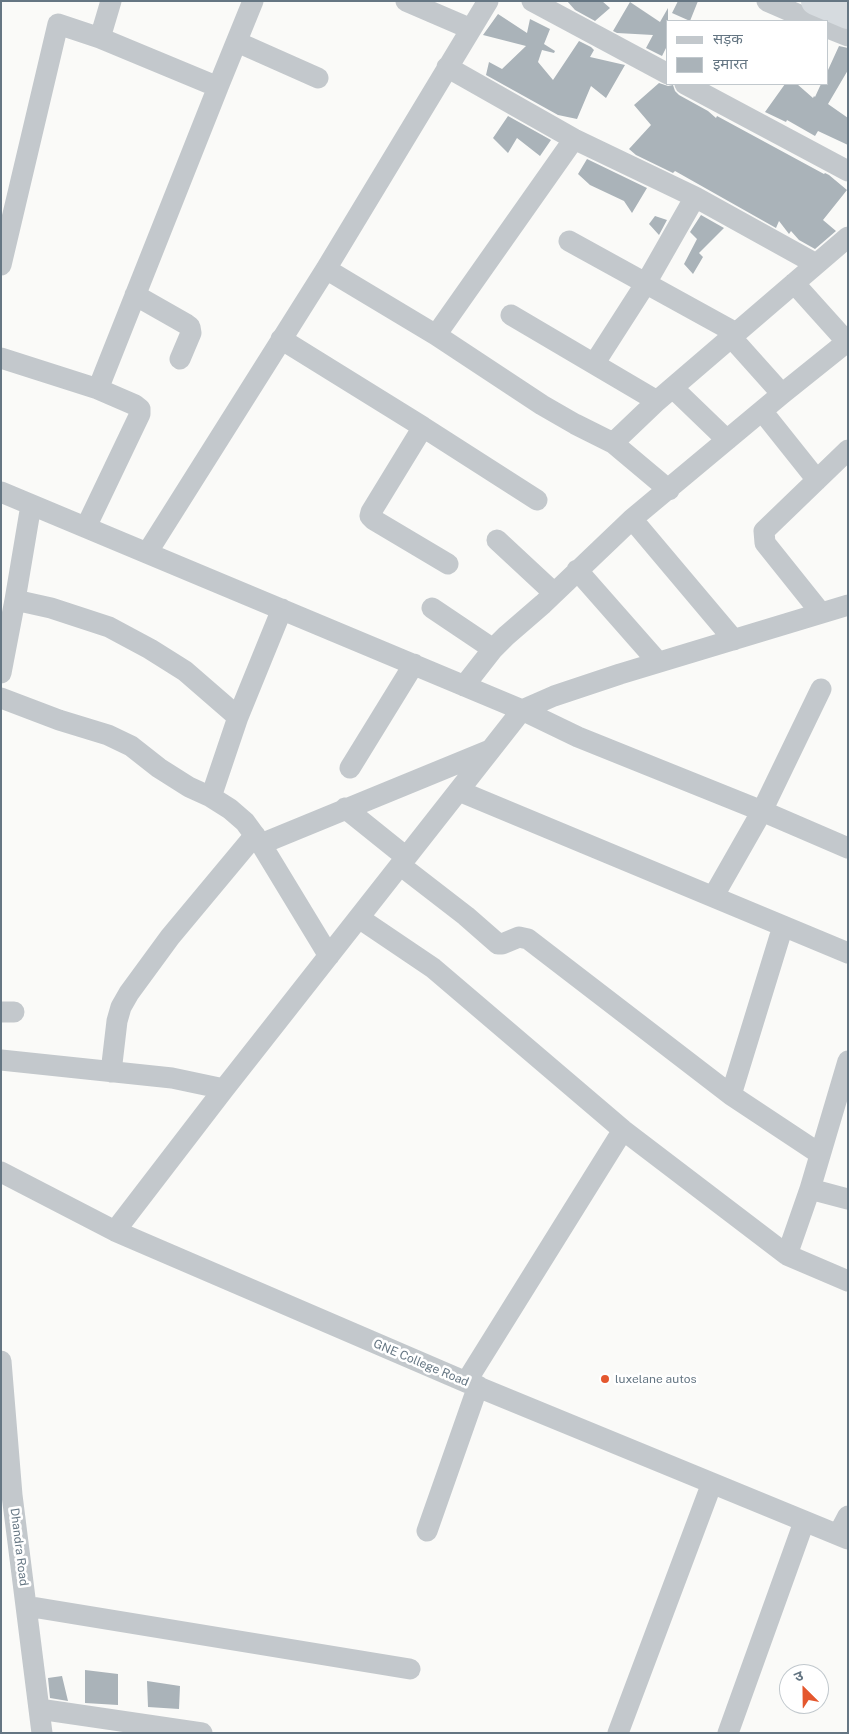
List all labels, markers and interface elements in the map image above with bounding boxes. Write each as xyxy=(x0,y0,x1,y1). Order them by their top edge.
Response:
legend xyxy=(666,20,829,85)
text: सड़क xyxy=(713,30,743,47)
text: इमारत xyxy=(713,55,748,72)
street label: GNE College Road xyxy=(371,1336,471,1390)
place label: luxelane autos xyxy=(615,1372,697,1386)
marker: luxelane autos xyxy=(599,1373,611,1385)
street label: Dhandra Road xyxy=(7,1507,31,1587)
north arrow xyxy=(779,1664,829,1714)
text: उ xyxy=(792,1667,805,1685)

